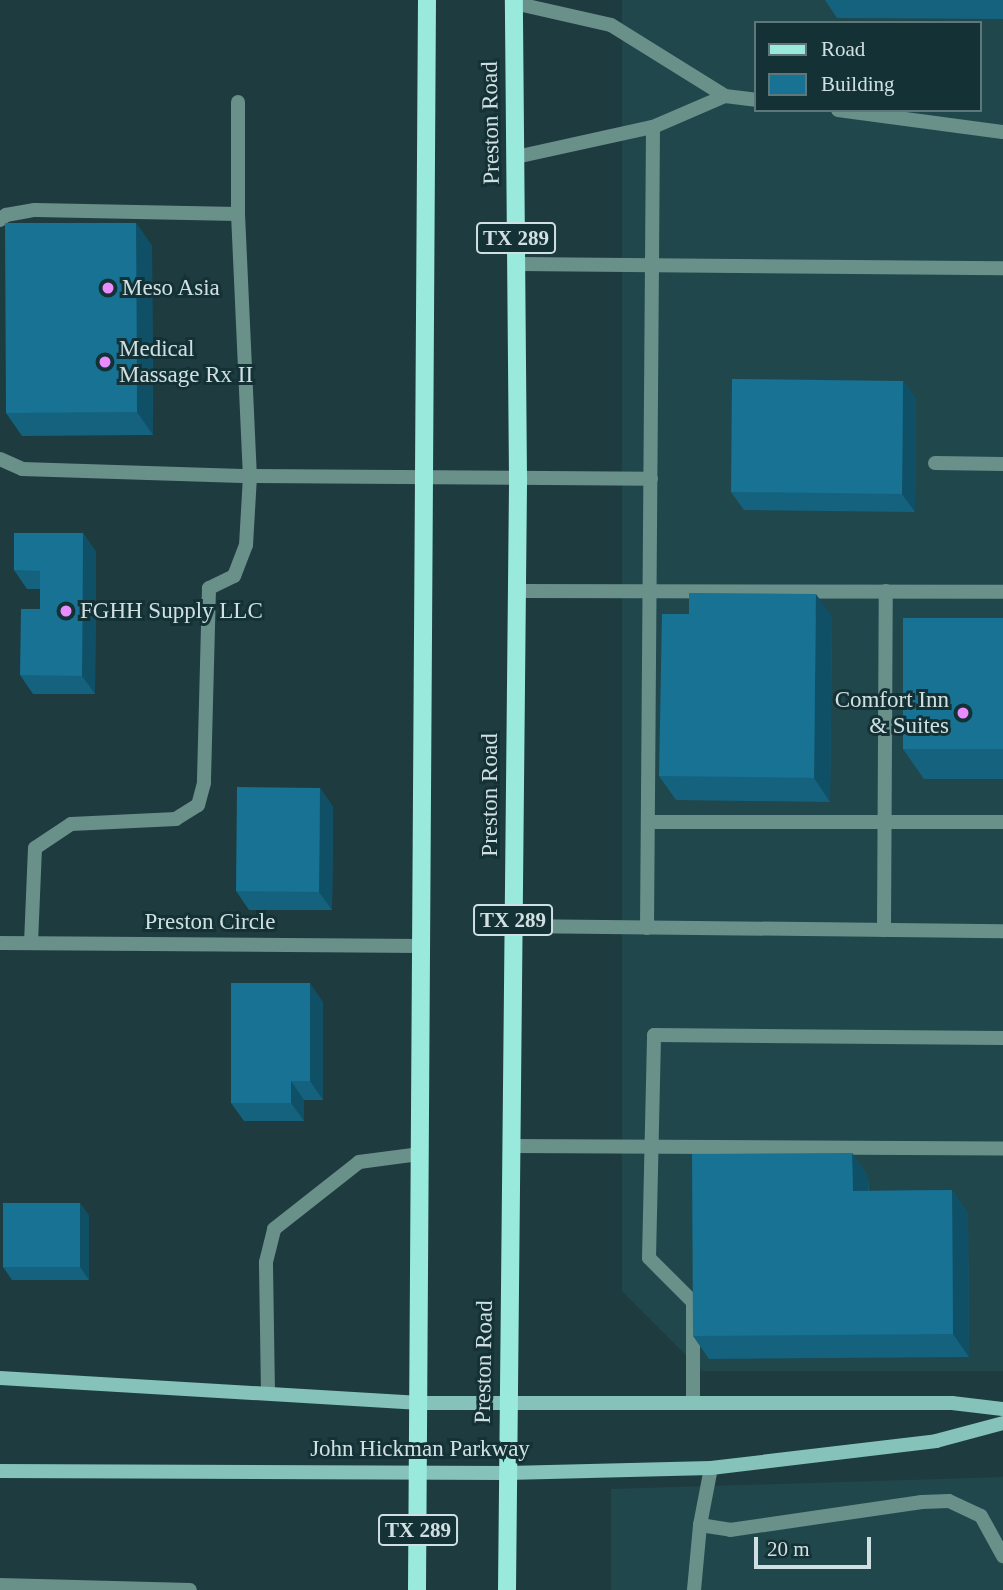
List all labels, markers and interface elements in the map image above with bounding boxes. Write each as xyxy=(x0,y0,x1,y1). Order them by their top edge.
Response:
legend xyxy=(754,21,982,112)
text: Road xyxy=(821,37,865,61)
street label: Preston Road xyxy=(476,61,506,185)
text: Building xyxy=(821,72,895,96)
road number: TX 289 xyxy=(476,220,556,256)
place label: Meso Asia xyxy=(122,274,221,302)
marker: Meso Asia xyxy=(100,280,116,296)
place label: Medical Massage Rx II xyxy=(119,335,253,389)
marker: Medical Massage Rx II xyxy=(97,354,113,370)
place label: FGHH Supply LLC xyxy=(80,597,263,625)
marker: FGHH Supply LLC xyxy=(58,603,74,619)
place label: Comfort Inn & Suites xyxy=(835,686,949,740)
marker: Comfort Inn & Suites xyxy=(955,705,971,721)
street label: Preston Road xyxy=(476,733,504,857)
road number: TX 289 xyxy=(473,902,553,937)
street label: Preston Circle xyxy=(145,908,275,936)
street label: Preston Road xyxy=(469,1300,499,1424)
street label: John Hickman Parkway xyxy=(310,1435,530,1463)
road number: TX 289 xyxy=(378,1512,458,1548)
scale bar xyxy=(758,1524,875,1568)
text: 20 m xyxy=(767,1537,810,1561)

